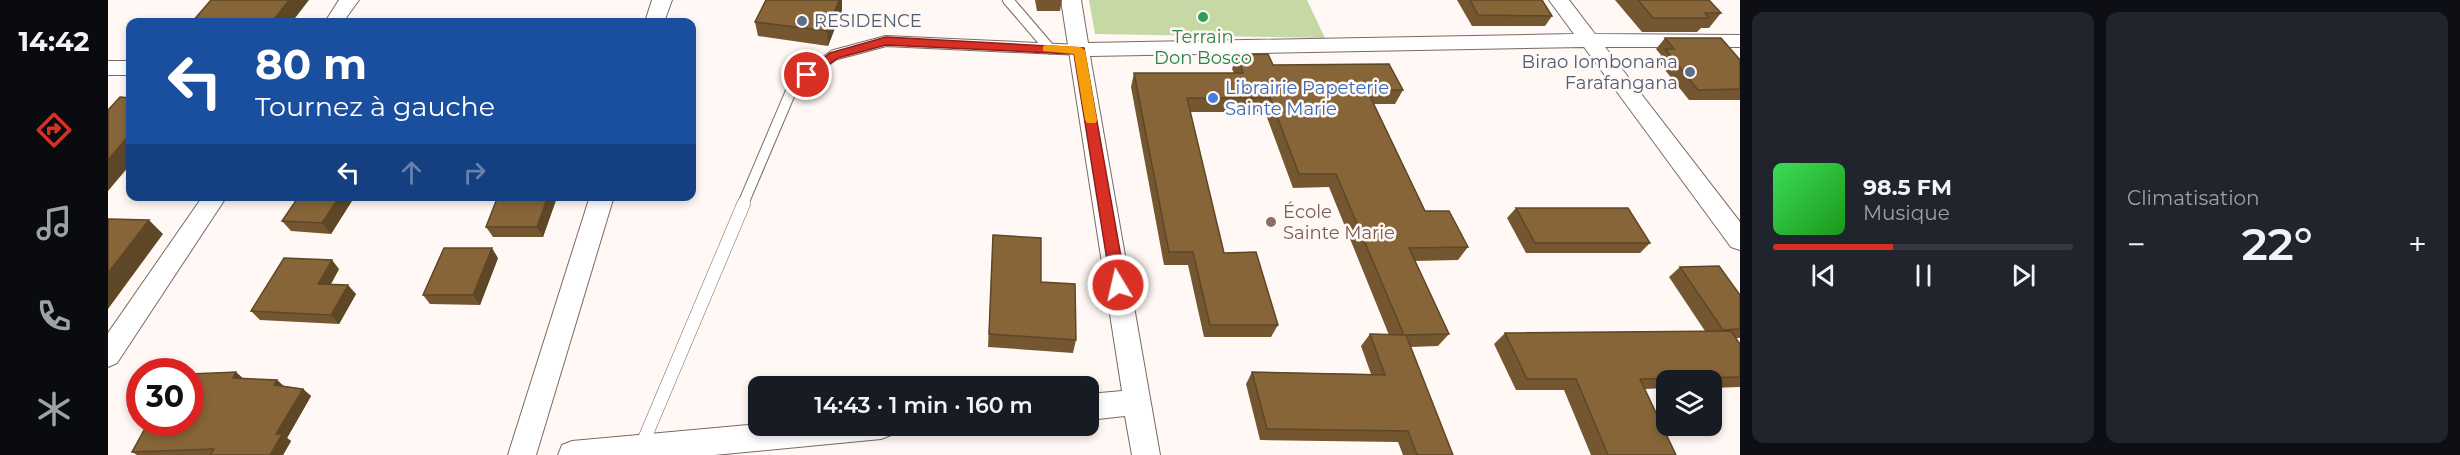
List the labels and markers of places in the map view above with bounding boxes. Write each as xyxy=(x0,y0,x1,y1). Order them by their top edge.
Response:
place label: RESIDENCE xyxy=(814,10,922,32)
marker: Terrain Don Bosco xyxy=(1196,10,1210,24)
marker: RESIDENCE xyxy=(795,14,809,28)
place label: Terrain Don Bosco xyxy=(1154,26,1252,69)
pin xyxy=(781,49,832,100)
place label: Birao Iombonana Farafangana xyxy=(1522,51,1678,94)
marker: Birao Iombonana Farafangana xyxy=(1683,65,1697,79)
place label: Librairie Papeterie Sainte Marie xyxy=(1225,77,1389,120)
marker: Librairie Papeterie Sainte Marie xyxy=(1206,91,1220,105)
place label: École Sainte Marie xyxy=(1283,201,1395,244)
marker: École Sainte Marie xyxy=(1264,215,1278,229)

